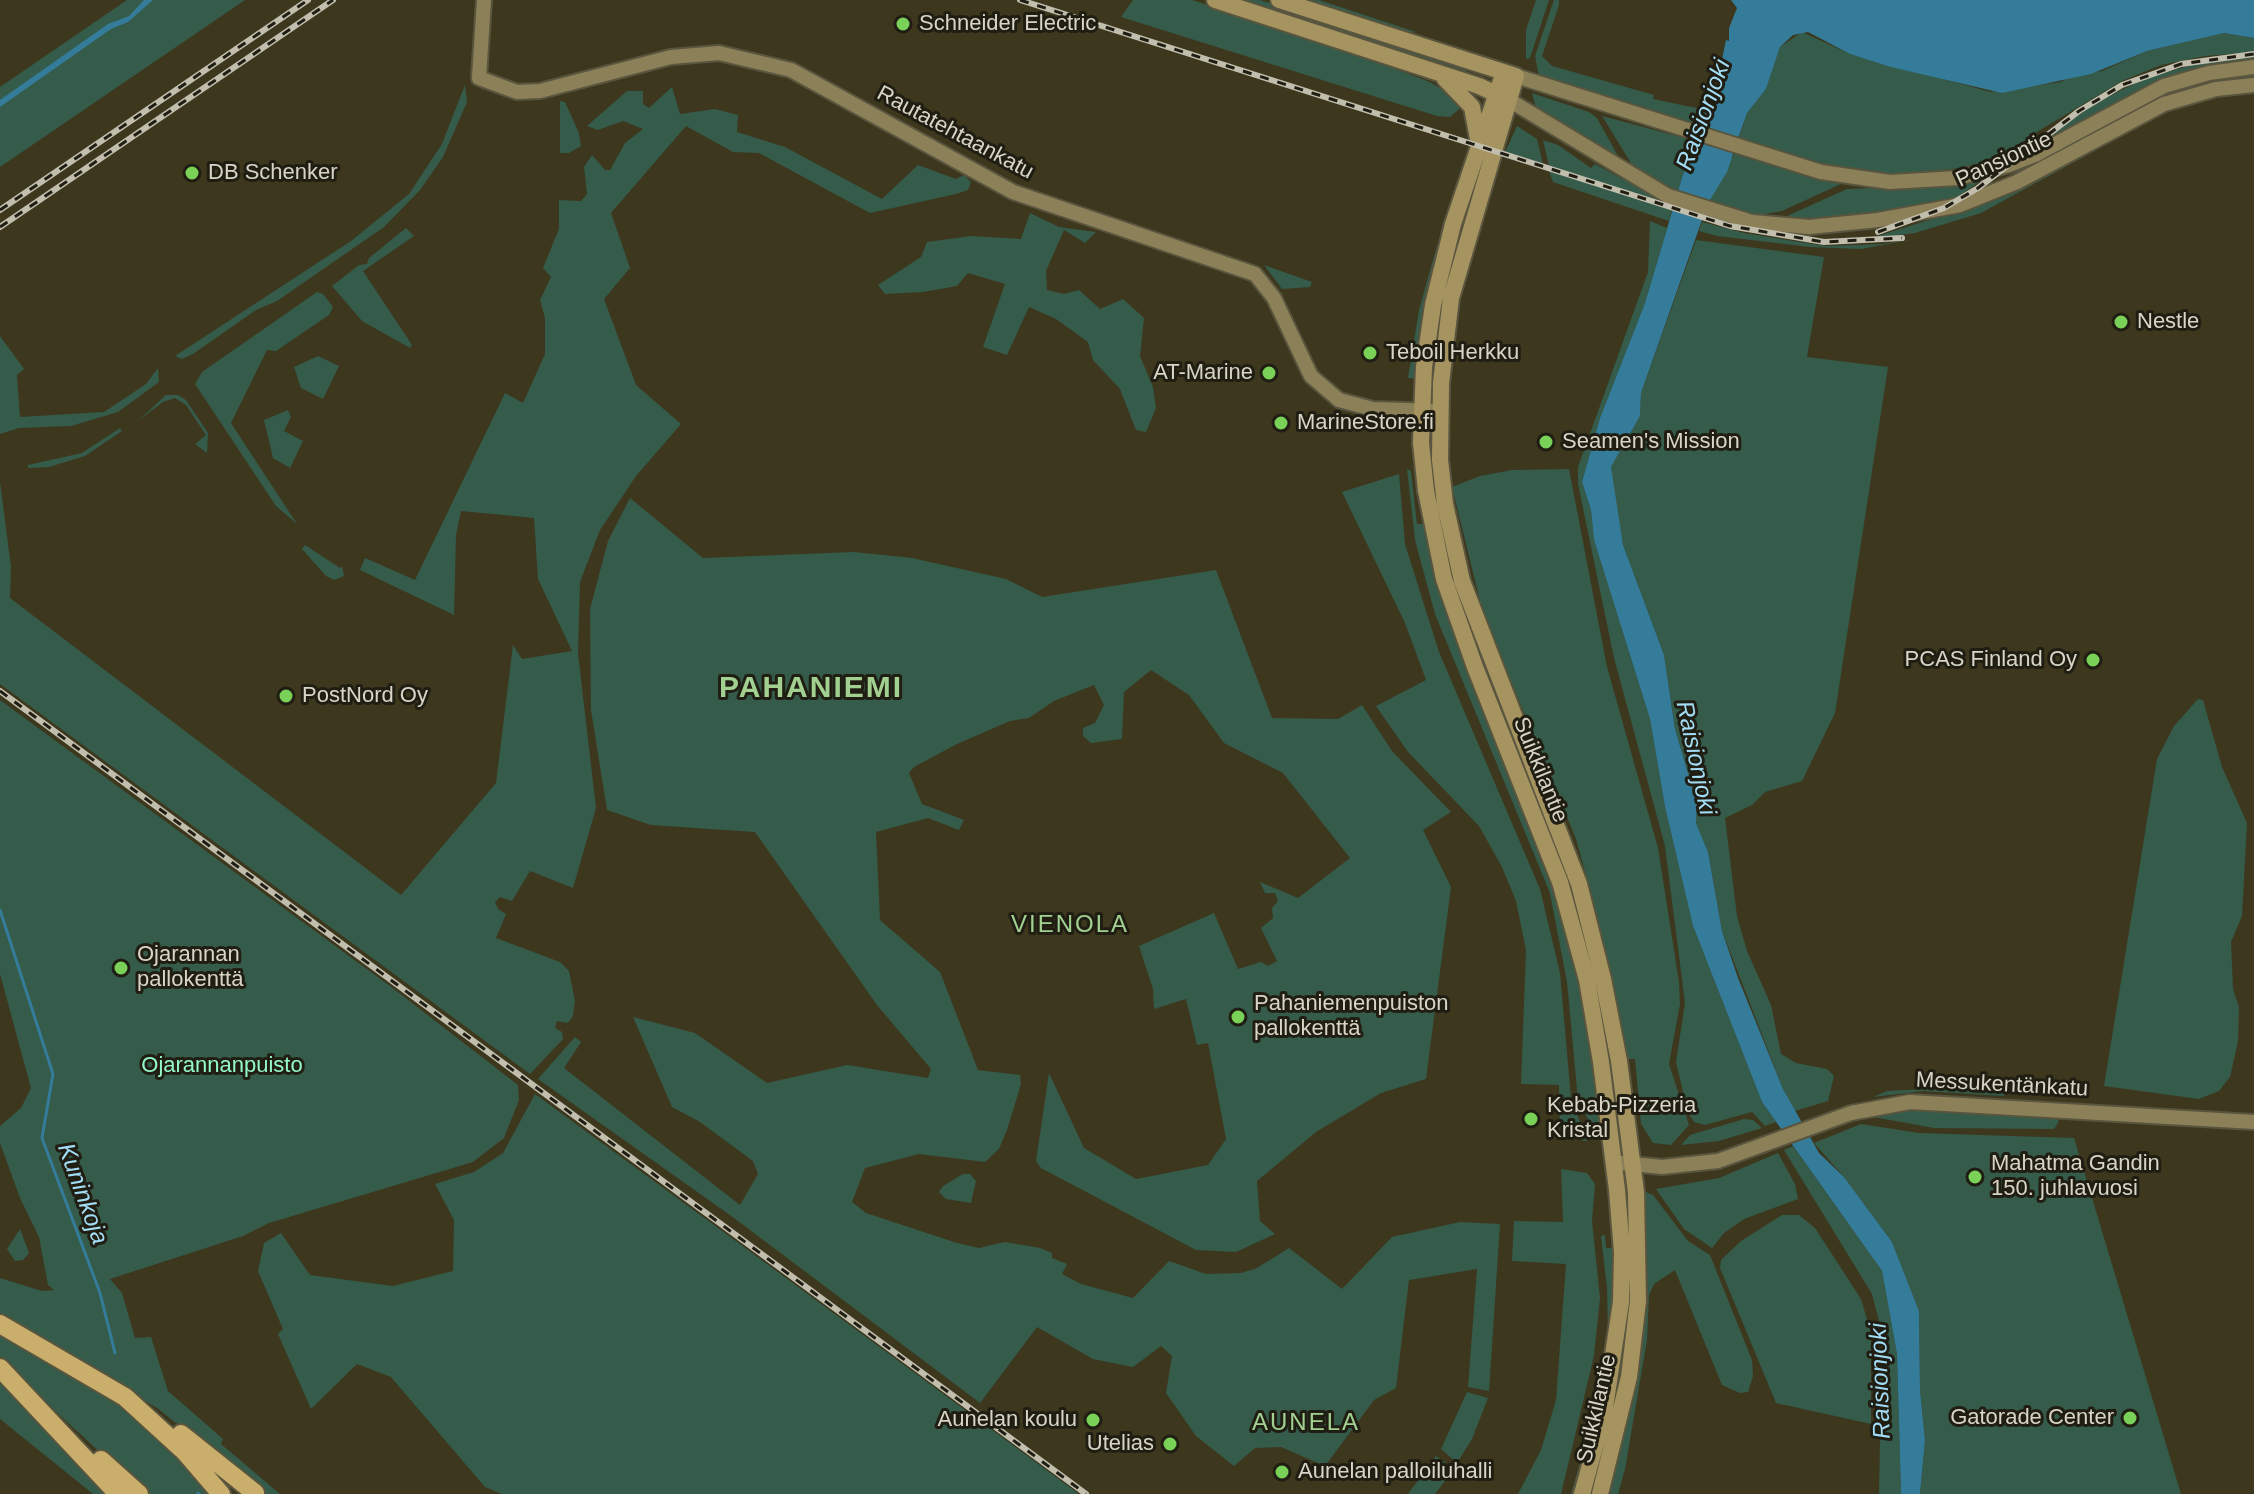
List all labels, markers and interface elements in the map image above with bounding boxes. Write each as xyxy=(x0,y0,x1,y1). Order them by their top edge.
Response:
place label: Schneider Electric xyxy=(919,11,1096,37)
marker: Schneider Electric xyxy=(894,15,912,33)
water label: Raisionjoki xyxy=(1671,56,1737,174)
street label: Rautatehtaankatu xyxy=(872,81,1038,185)
street label: Pansiontie xyxy=(1952,126,2056,194)
place label: DB Schenker xyxy=(208,160,338,186)
marker: DB Schenker xyxy=(183,164,201,182)
place label: Nestle xyxy=(2137,309,2199,335)
marker: Nestle xyxy=(2112,313,2130,331)
place label: Teboil Herkku xyxy=(1386,340,1519,366)
marker: Teboil Herkku xyxy=(1361,344,1379,362)
place label: AT-Marine xyxy=(1153,360,1253,386)
marker: AT-Marine xyxy=(1260,364,1278,382)
place label: MarineStore.fi xyxy=(1297,410,1434,436)
marker: MarineStore.fi xyxy=(1272,414,1290,432)
place label: Seamen's Mission xyxy=(1562,429,1740,455)
marker: Seamen's Mission xyxy=(1537,433,1555,451)
place label: PCAS Finland Oy xyxy=(1905,647,2077,673)
marker: PCAS Finland Oy xyxy=(2084,651,2102,669)
district label: PAHANIEMI xyxy=(719,671,903,707)
place label: PostNord Oy xyxy=(302,683,428,709)
marker: PostNord Oy xyxy=(277,687,295,705)
water label: Raisionjoki xyxy=(1669,698,1721,818)
street label: Suikkilantie xyxy=(1507,713,1573,827)
district label: VIENOLA xyxy=(1011,911,1129,939)
place label: Ojarannan pallokenttä xyxy=(137,942,243,994)
marker: Ojarannan pallokenttä xyxy=(112,959,130,977)
place label: Pahaniemenpuiston pallokenttä xyxy=(1254,991,1448,1042)
marker: Pahaniemenpuiston pallokenttä xyxy=(1229,1008,1247,1026)
park label: Ojarannanpuisto xyxy=(141,1053,303,1079)
street label: Messukentänkatu xyxy=(1915,1067,2089,1103)
place label: Kebab-Pizzeria Kristal xyxy=(1547,1093,1696,1144)
marker: Kebab-Pizzeria Kristal xyxy=(1522,1110,1540,1128)
water label: Kuninkoja xyxy=(50,1140,114,1248)
place label: Mahatma Gandin 150. juhlavuosi xyxy=(1991,1151,2160,1202)
marker: Mahatma Gandin 150. juhlavuosi xyxy=(1966,1168,1984,1186)
water label: Raisionjoki xyxy=(1865,1323,1897,1439)
street label: Suikkilantie xyxy=(1572,1352,1622,1466)
place label: Gatorade Center xyxy=(1950,1405,2114,1431)
place label: Aunelan koulu xyxy=(938,1407,1077,1433)
district label: AUNELA xyxy=(1252,1409,1360,1437)
marker: Gatorade Center xyxy=(2121,1409,2139,1427)
marker: Aunelan koulu xyxy=(1084,1411,1102,1429)
place label: Utelias xyxy=(1087,1431,1154,1457)
marker: Utelias xyxy=(1161,1435,1179,1453)
place label: Aunelan palloiluhalli xyxy=(1298,1459,1492,1485)
marker: Aunelan palloiluhalli xyxy=(1273,1463,1291,1481)

